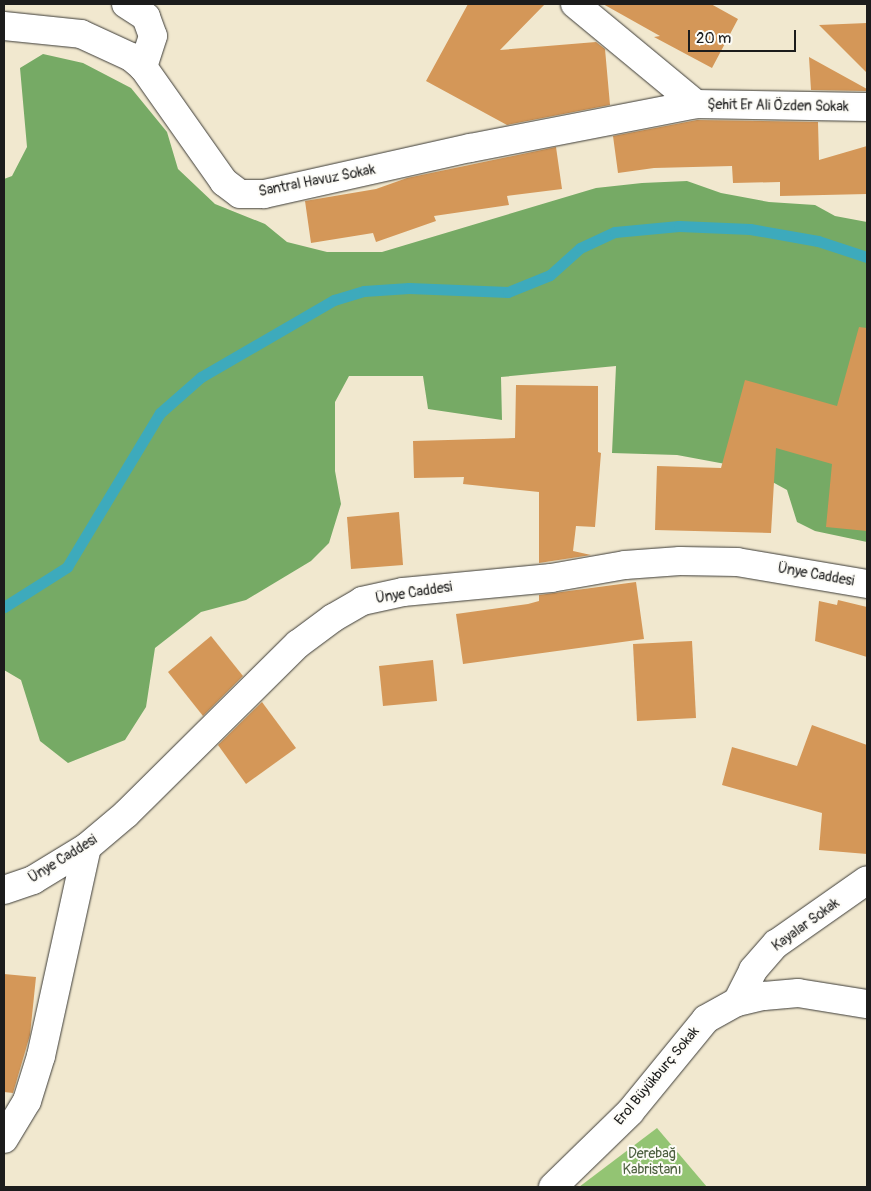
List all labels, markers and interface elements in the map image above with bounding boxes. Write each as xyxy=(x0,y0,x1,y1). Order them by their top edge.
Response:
scale bar xyxy=(691,20,798,52)
text: 20 m xyxy=(696,29,731,48)
street label: Şehit Er Ali Özden Sokak xyxy=(707,96,849,116)
street label: Santral Havuz Sokak xyxy=(257,161,377,201)
street label: Ünye Caddesi xyxy=(776,560,856,590)
street label: Ünye Caddesi xyxy=(374,579,454,607)
street label: Ünye Caddesi xyxy=(26,831,100,887)
street label: Kayalar Sokak xyxy=(769,895,843,955)
street label: Erol Büyükburç Sokak xyxy=(611,1023,703,1129)
park label: Derebağ Kabristanı xyxy=(623,1146,681,1178)

